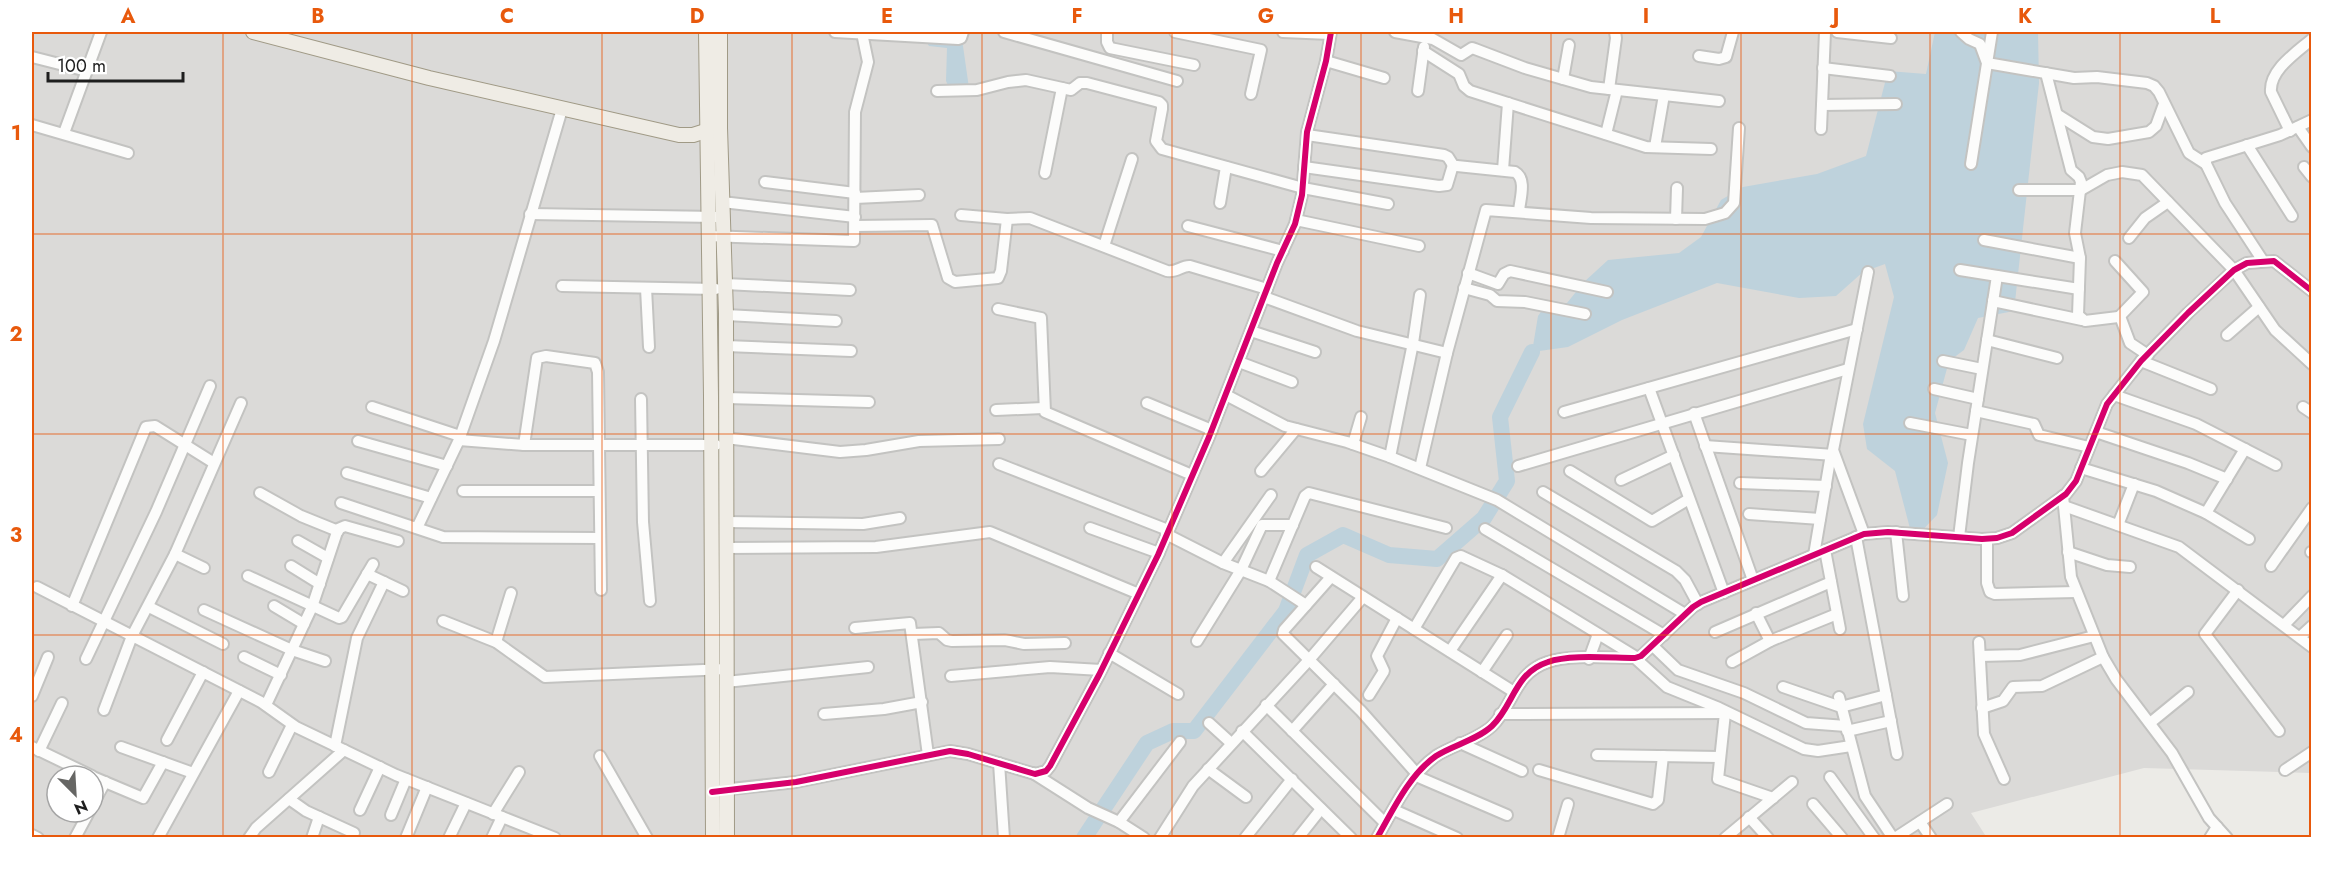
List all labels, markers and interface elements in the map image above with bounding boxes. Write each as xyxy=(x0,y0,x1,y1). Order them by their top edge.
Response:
text: A xyxy=(120,2,136,31)
text: B xyxy=(311,2,325,31)
text: C xyxy=(500,2,514,31)
text: D xyxy=(690,2,704,31)
text: E xyxy=(881,2,893,31)
text: F xyxy=(1071,2,1083,31)
text: G xyxy=(1258,2,1274,31)
text: H xyxy=(1448,2,1464,31)
text: I xyxy=(1643,2,1649,31)
text: J xyxy=(1829,2,1839,31)
text: K xyxy=(2018,2,2032,31)
text: L xyxy=(2210,2,2221,31)
scale bar xyxy=(48,45,183,83)
text: 100 m xyxy=(57,53,106,79)
text: 1 xyxy=(11,119,21,148)
text: 2 xyxy=(9,320,23,349)
text: 3 xyxy=(10,521,22,550)
text: 4 xyxy=(9,721,23,750)
north arrow xyxy=(45,764,105,824)
text: N xyxy=(70,794,91,820)

